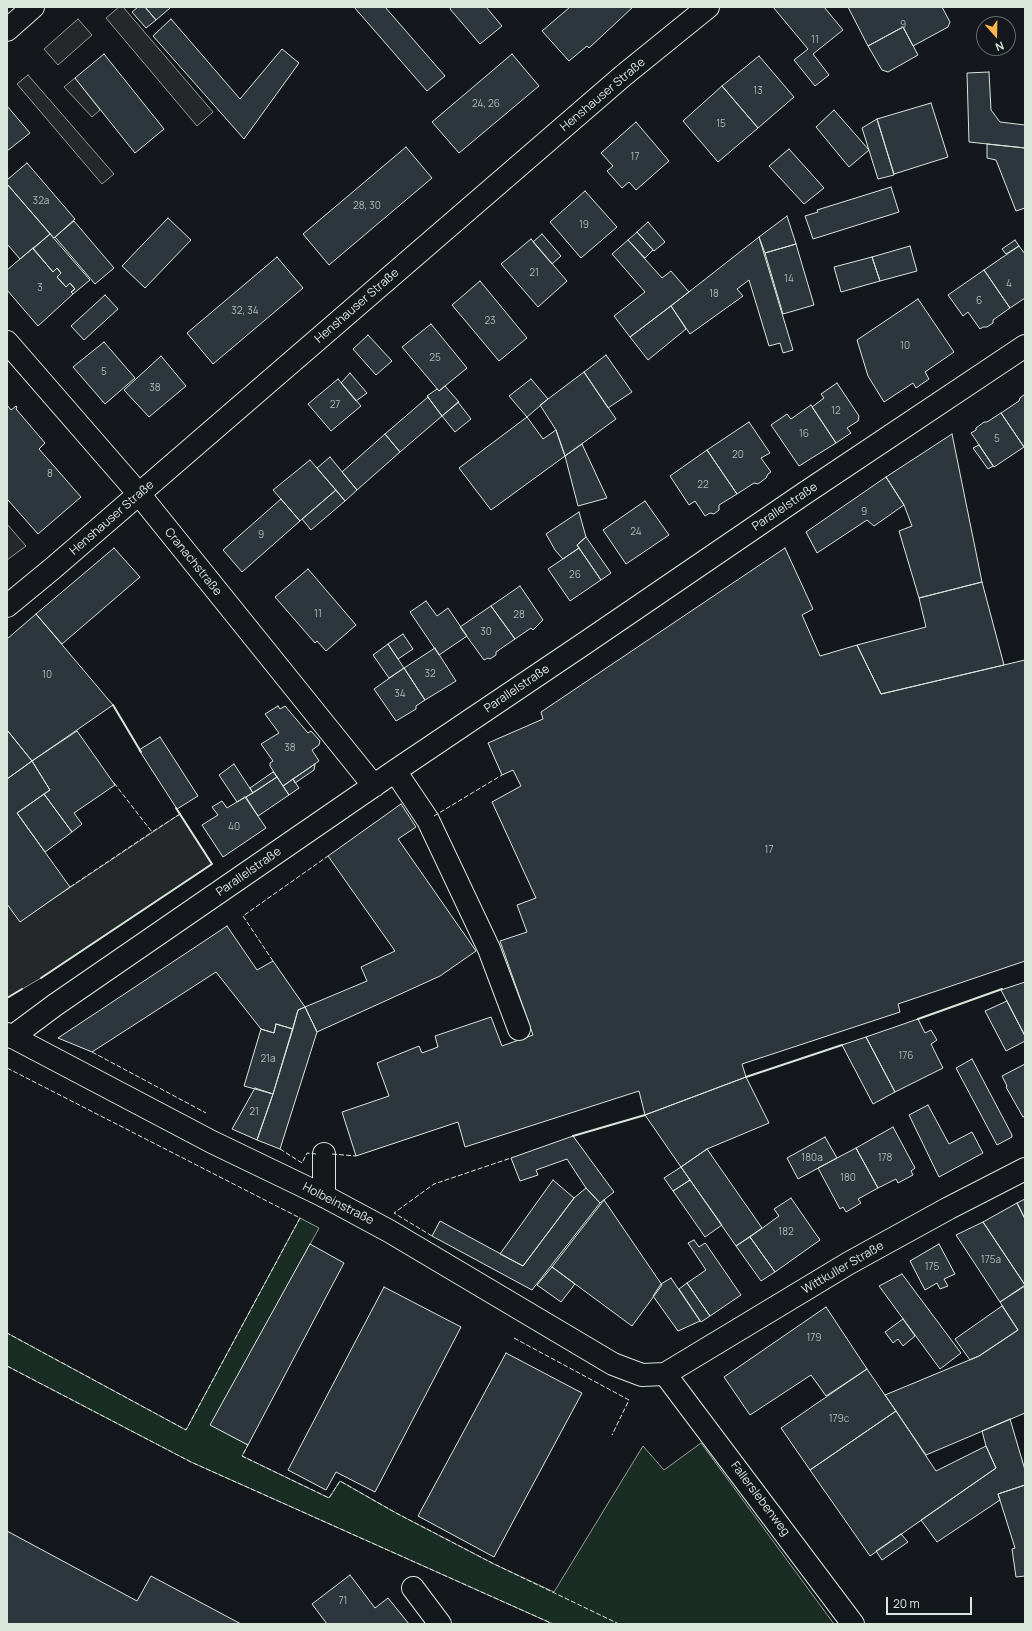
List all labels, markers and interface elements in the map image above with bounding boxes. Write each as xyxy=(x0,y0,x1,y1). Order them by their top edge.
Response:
north arrow xyxy=(976,16,1016,56)
house number: 9 xyxy=(900,19,906,31)
house number: 11 xyxy=(811,34,819,46)
text: N xyxy=(994,38,1006,55)
street label: Henshauser Straße xyxy=(558,55,648,135)
house number: 13 xyxy=(753,85,763,97)
house number: 24, 26 xyxy=(472,98,500,110)
house number: 15 xyxy=(716,118,726,130)
house number: 17 xyxy=(631,151,639,163)
house number: 32a xyxy=(33,195,49,207)
house number: 28, 30 xyxy=(353,200,381,212)
house number: 19 xyxy=(579,219,589,231)
street label: Henshauser Straße xyxy=(312,266,402,346)
house number: 21 xyxy=(529,267,539,279)
house number: 14 xyxy=(784,273,794,285)
house number: 4 xyxy=(1006,278,1012,290)
house number: 3 xyxy=(37,282,43,294)
house number: 18 xyxy=(709,288,719,300)
house number: 6 xyxy=(976,295,982,307)
house number: 32, 34 xyxy=(231,305,259,317)
house number: 23 xyxy=(484,315,496,327)
house number: 10 xyxy=(900,340,910,352)
house number: 25 xyxy=(429,352,441,364)
house number: 5 xyxy=(101,366,107,378)
house number: 38 xyxy=(149,382,161,394)
house number: 27 xyxy=(330,399,340,411)
house number: 12 xyxy=(831,405,841,417)
house number: 16 xyxy=(799,428,809,440)
house number: 5 xyxy=(994,433,1000,445)
house number: 20 xyxy=(732,449,744,461)
house number: 8 xyxy=(47,468,53,480)
street label: Henshauser Straße xyxy=(67,478,157,558)
house number: 22 xyxy=(697,479,709,491)
street label: Parallelstraße xyxy=(750,480,820,534)
house number: 9 xyxy=(861,506,867,518)
street label: Cranachstraße xyxy=(161,525,225,599)
house number: 24 xyxy=(630,526,642,538)
house number: 9 xyxy=(258,529,264,541)
house number: 26 xyxy=(569,569,581,581)
house number: 11 xyxy=(314,608,322,620)
house number: 28 xyxy=(513,609,525,621)
house number: 30 xyxy=(480,626,492,638)
street label: Parallelstraße xyxy=(482,662,552,716)
house number: 32 xyxy=(424,668,436,680)
house number: 10 xyxy=(42,669,52,681)
house number: 34 xyxy=(394,688,406,700)
house number: 38 xyxy=(284,742,296,754)
house number: 40 xyxy=(228,821,240,833)
street label: Parallelstraße xyxy=(214,844,284,900)
house number: 17 xyxy=(765,844,773,856)
house number: 176 xyxy=(898,1050,914,1062)
house number: 21a xyxy=(260,1053,276,1065)
house number: 21 xyxy=(249,1106,259,1118)
house number: 180a xyxy=(801,1152,823,1164)
house number: 178 xyxy=(878,1152,892,1164)
house number: 180 xyxy=(840,1172,856,1184)
street label: Holbeinstraße xyxy=(300,1180,376,1228)
house number: 182 xyxy=(778,1226,794,1238)
street label: Wittkuller Straße xyxy=(799,1239,887,1297)
house number: 175a xyxy=(981,1254,1001,1266)
house number: 175 xyxy=(925,1261,939,1273)
house number: 179 xyxy=(806,1332,822,1344)
house number: 179c xyxy=(829,1413,849,1425)
street label: Fallerslebenweg xyxy=(727,1459,793,1539)
scale bar xyxy=(888,1589,974,1615)
house number: 71 xyxy=(339,1595,347,1607)
text: 20 m xyxy=(893,1595,920,1612)

